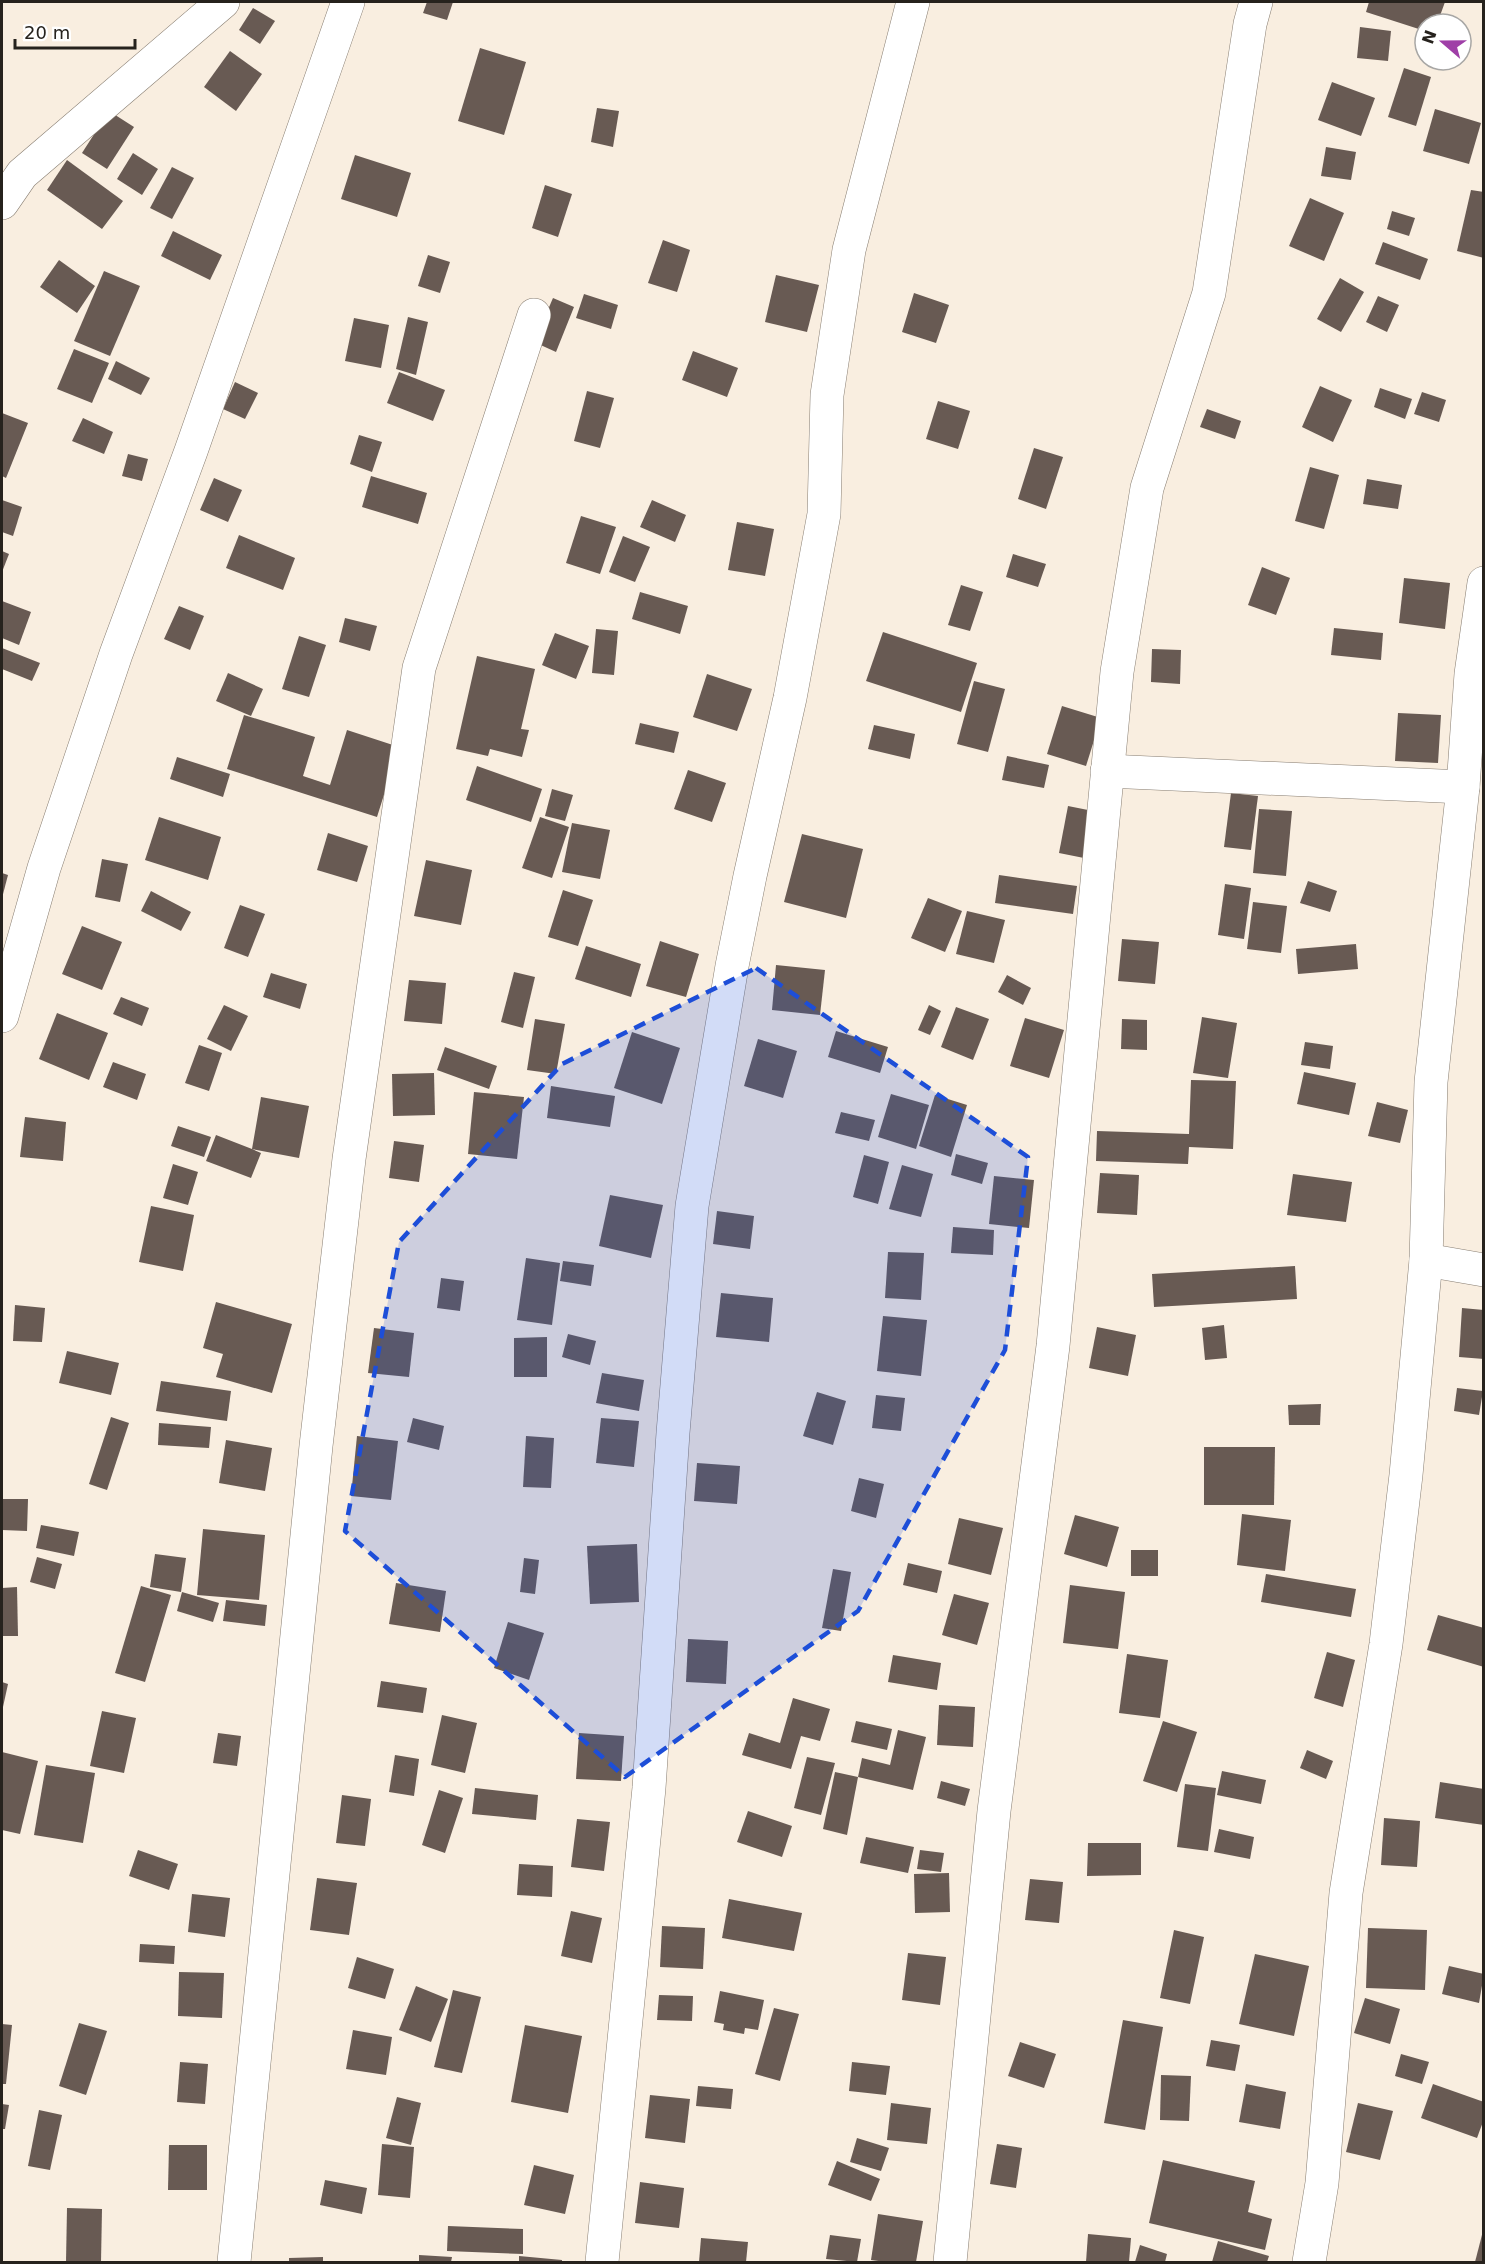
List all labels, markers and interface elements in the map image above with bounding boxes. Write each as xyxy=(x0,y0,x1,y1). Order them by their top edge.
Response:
scale bar xyxy=(15,12,135,50)
north arrow xyxy=(1413,12,1473,72)
text: 20 m xyxy=(24,22,70,43)
text: N xyxy=(1418,27,1441,47)

